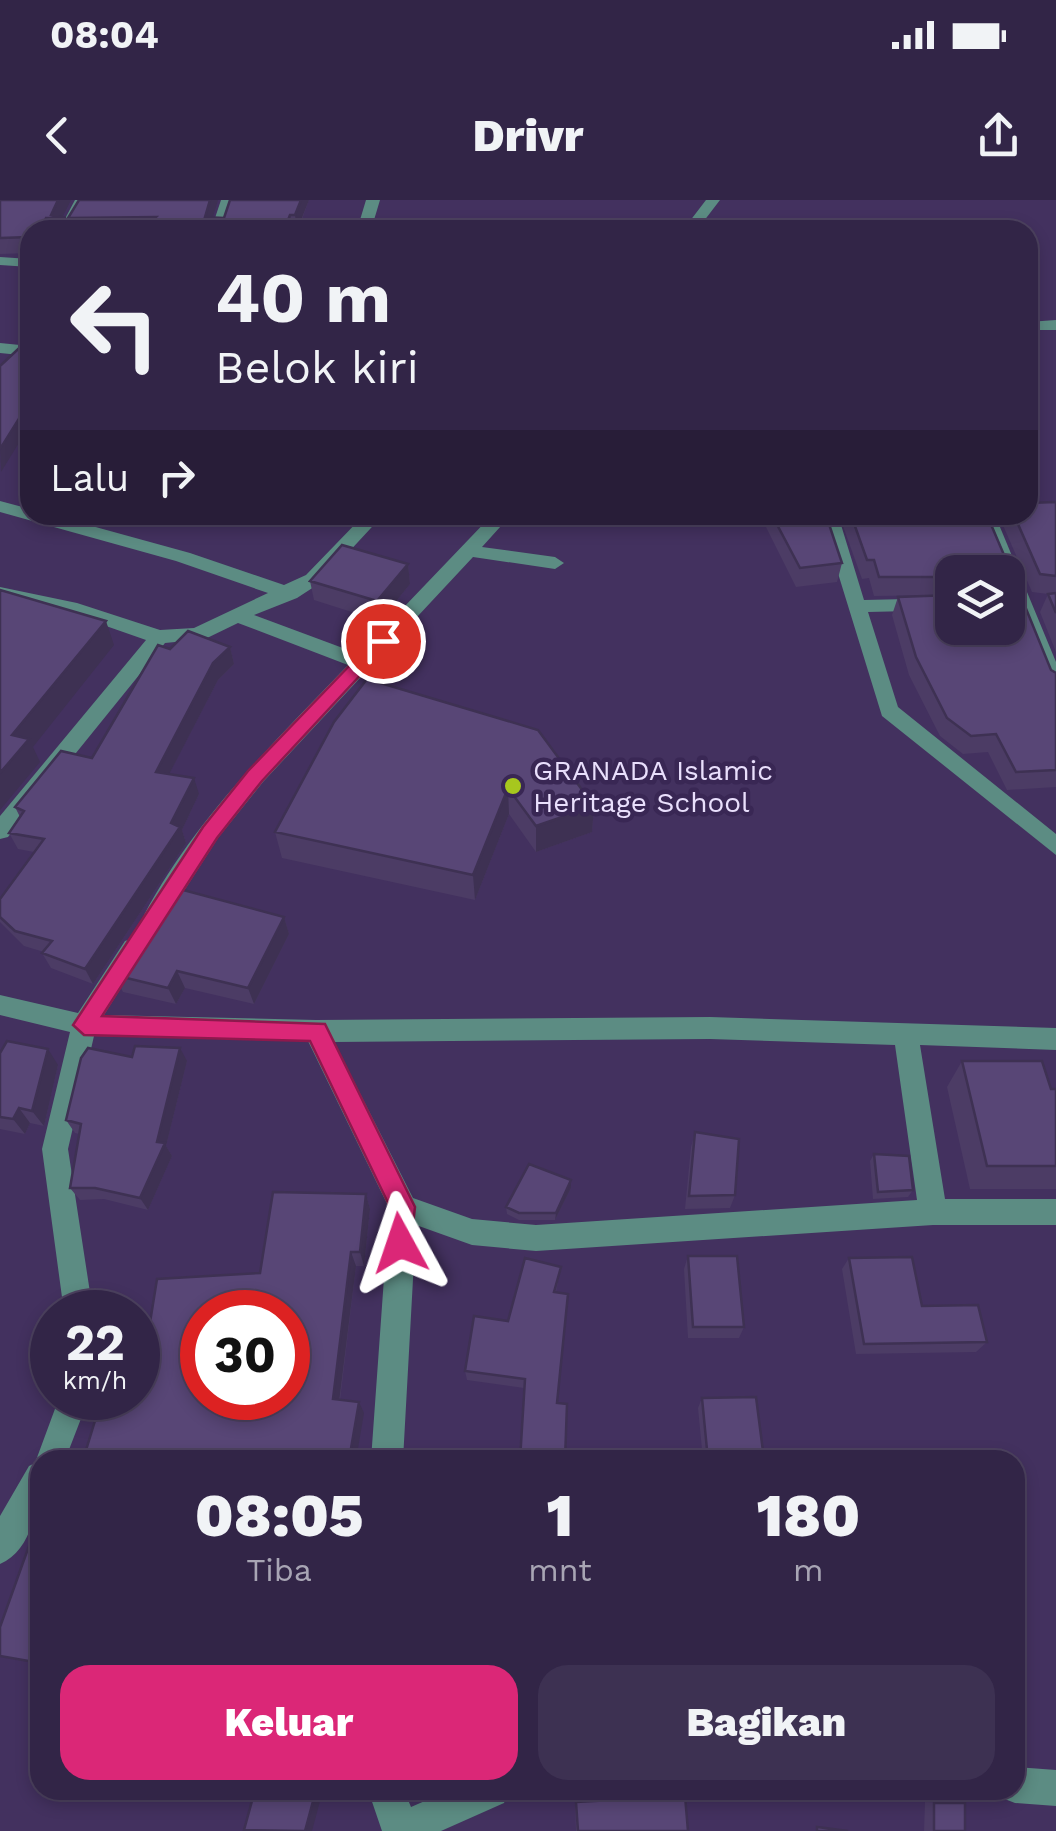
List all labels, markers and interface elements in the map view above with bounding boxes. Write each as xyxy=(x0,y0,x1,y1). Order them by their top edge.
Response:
text: 08:04 xyxy=(50,13,159,57)
icon: back xyxy=(30,108,85,163)
icon: share xyxy=(971,108,1026,163)
text: Drivr xyxy=(473,109,583,162)
text: 40 m xyxy=(215,257,391,339)
icon: left xyxy=(50,260,180,390)
text: Belok kiri xyxy=(215,341,419,394)
icon: right xyxy=(149,450,204,505)
text: Lalu xyxy=(50,456,129,500)
map controls xyxy=(935,555,1025,645)
button: layers xyxy=(935,555,1025,645)
pin xyxy=(341,599,426,684)
icon: arrive xyxy=(356,614,411,669)
place label: GRANADA Islamic Heritage School xyxy=(533,754,773,819)
marker: GRANADA Islamic Heritage School xyxy=(502,775,524,797)
position arrow xyxy=(348,1191,452,1295)
speed limit sign: 30 xyxy=(180,1290,310,1420)
text: 22 xyxy=(65,1313,125,1372)
text: km/h xyxy=(63,1366,127,1395)
text: 08:05 xyxy=(195,1480,363,1551)
text: 1 xyxy=(547,1480,573,1551)
text: 180 xyxy=(757,1480,860,1551)
text: Tiba xyxy=(246,1551,312,1589)
text: mnt xyxy=(528,1551,592,1589)
text: m xyxy=(793,1551,824,1589)
button: Keluar xyxy=(60,1665,518,1780)
button: Bagikan xyxy=(538,1665,995,1780)

